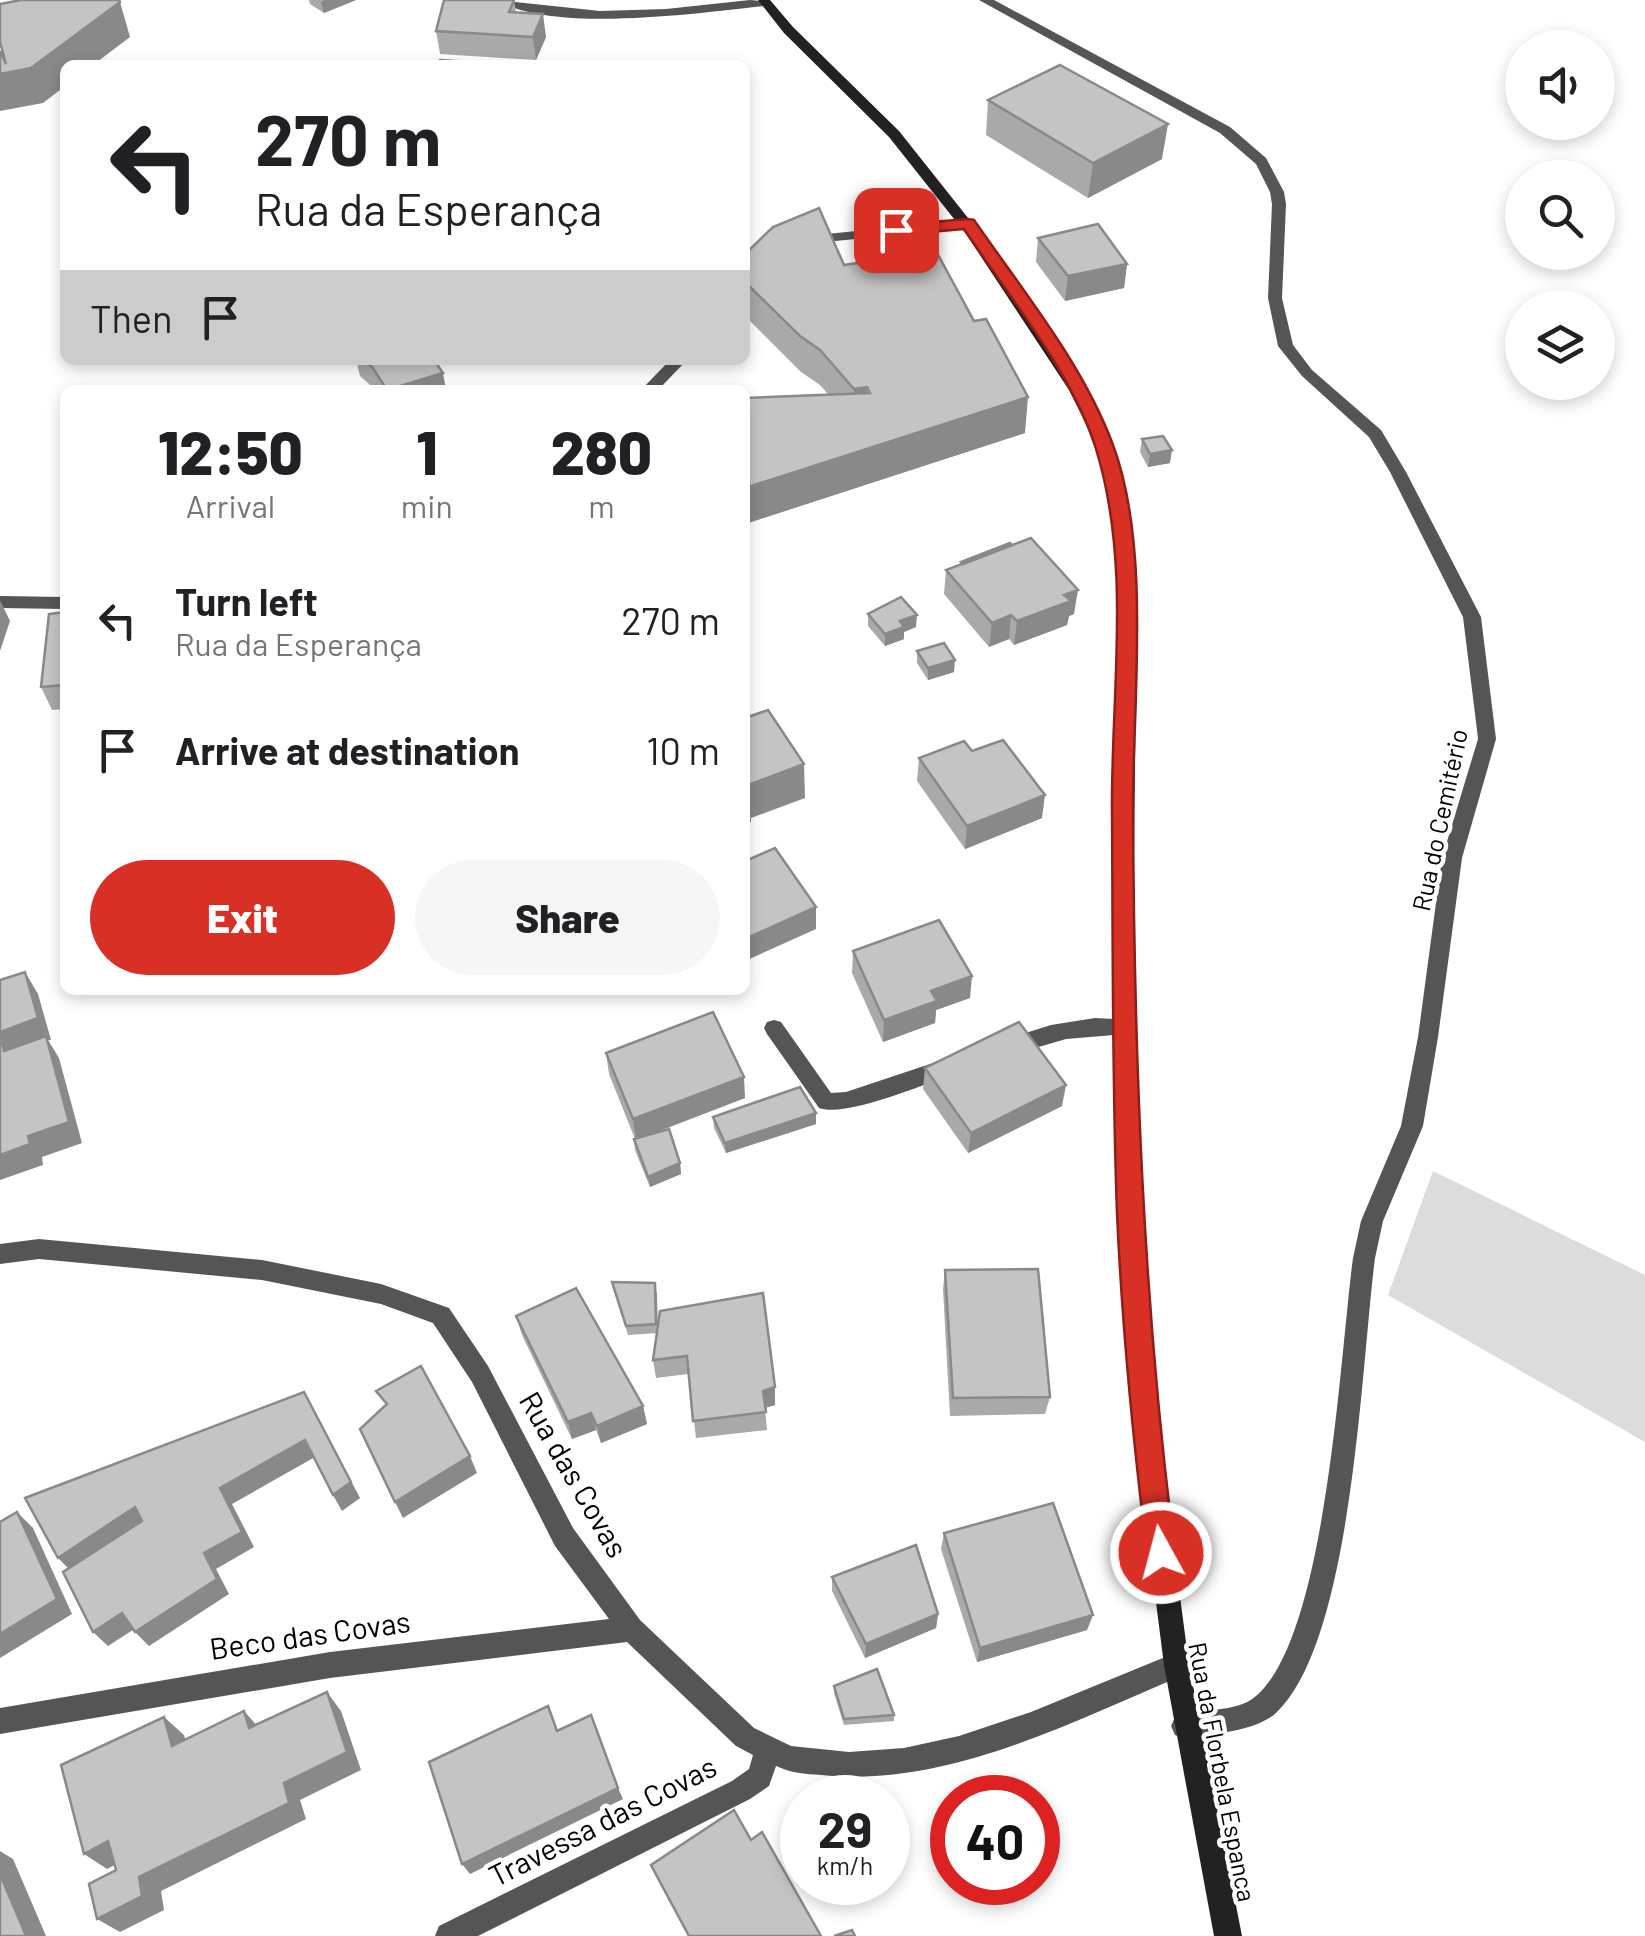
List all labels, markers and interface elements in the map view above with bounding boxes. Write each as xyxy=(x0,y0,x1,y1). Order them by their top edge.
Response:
map controls xyxy=(1505,30,1615,400)
button: sound xyxy=(1505,30,1615,140)
text: 270 m xyxy=(255,96,441,180)
icon: left xyxy=(90,100,220,230)
button: search xyxy=(1505,160,1615,270)
text: Rua da Esperança xyxy=(255,181,602,235)
pin xyxy=(854,188,939,273)
icon: arrive xyxy=(869,203,924,258)
icon: arrive xyxy=(193,290,248,345)
button: layers xyxy=(1505,290,1615,400)
text: Then xyxy=(90,295,173,341)
text: 12:50 xyxy=(158,415,303,487)
text: 1 xyxy=(416,415,437,487)
text: 280 xyxy=(551,415,652,487)
text: Arrival xyxy=(186,486,275,524)
text: min xyxy=(401,486,453,524)
text: m xyxy=(588,486,615,524)
text: Turn left xyxy=(175,578,318,624)
icon: left xyxy=(90,593,145,648)
text: 270 m xyxy=(621,597,720,643)
text: Rua da Esperança xyxy=(175,624,422,662)
icon: arrive xyxy=(90,723,145,778)
street label: Rua do Cemitério xyxy=(1405,726,1473,914)
text: Arrive at destination xyxy=(175,727,520,773)
text: 10 m xyxy=(646,727,720,773)
button: Exit xyxy=(90,860,395,975)
button: Share xyxy=(415,860,720,975)
street label: Rua das Covas xyxy=(513,1385,637,1563)
position arrow xyxy=(1109,1501,1213,1605)
street label: Beco das Covas xyxy=(207,1602,412,1666)
street label: Rua da Florbela Espanca xyxy=(1183,1640,1263,1904)
street label: Travessa das Covas xyxy=(482,1747,722,1893)
speed limit sign: 40 xyxy=(930,1775,1060,1905)
text: 29 xyxy=(818,1798,872,1858)
text: km/h xyxy=(817,1850,873,1880)

